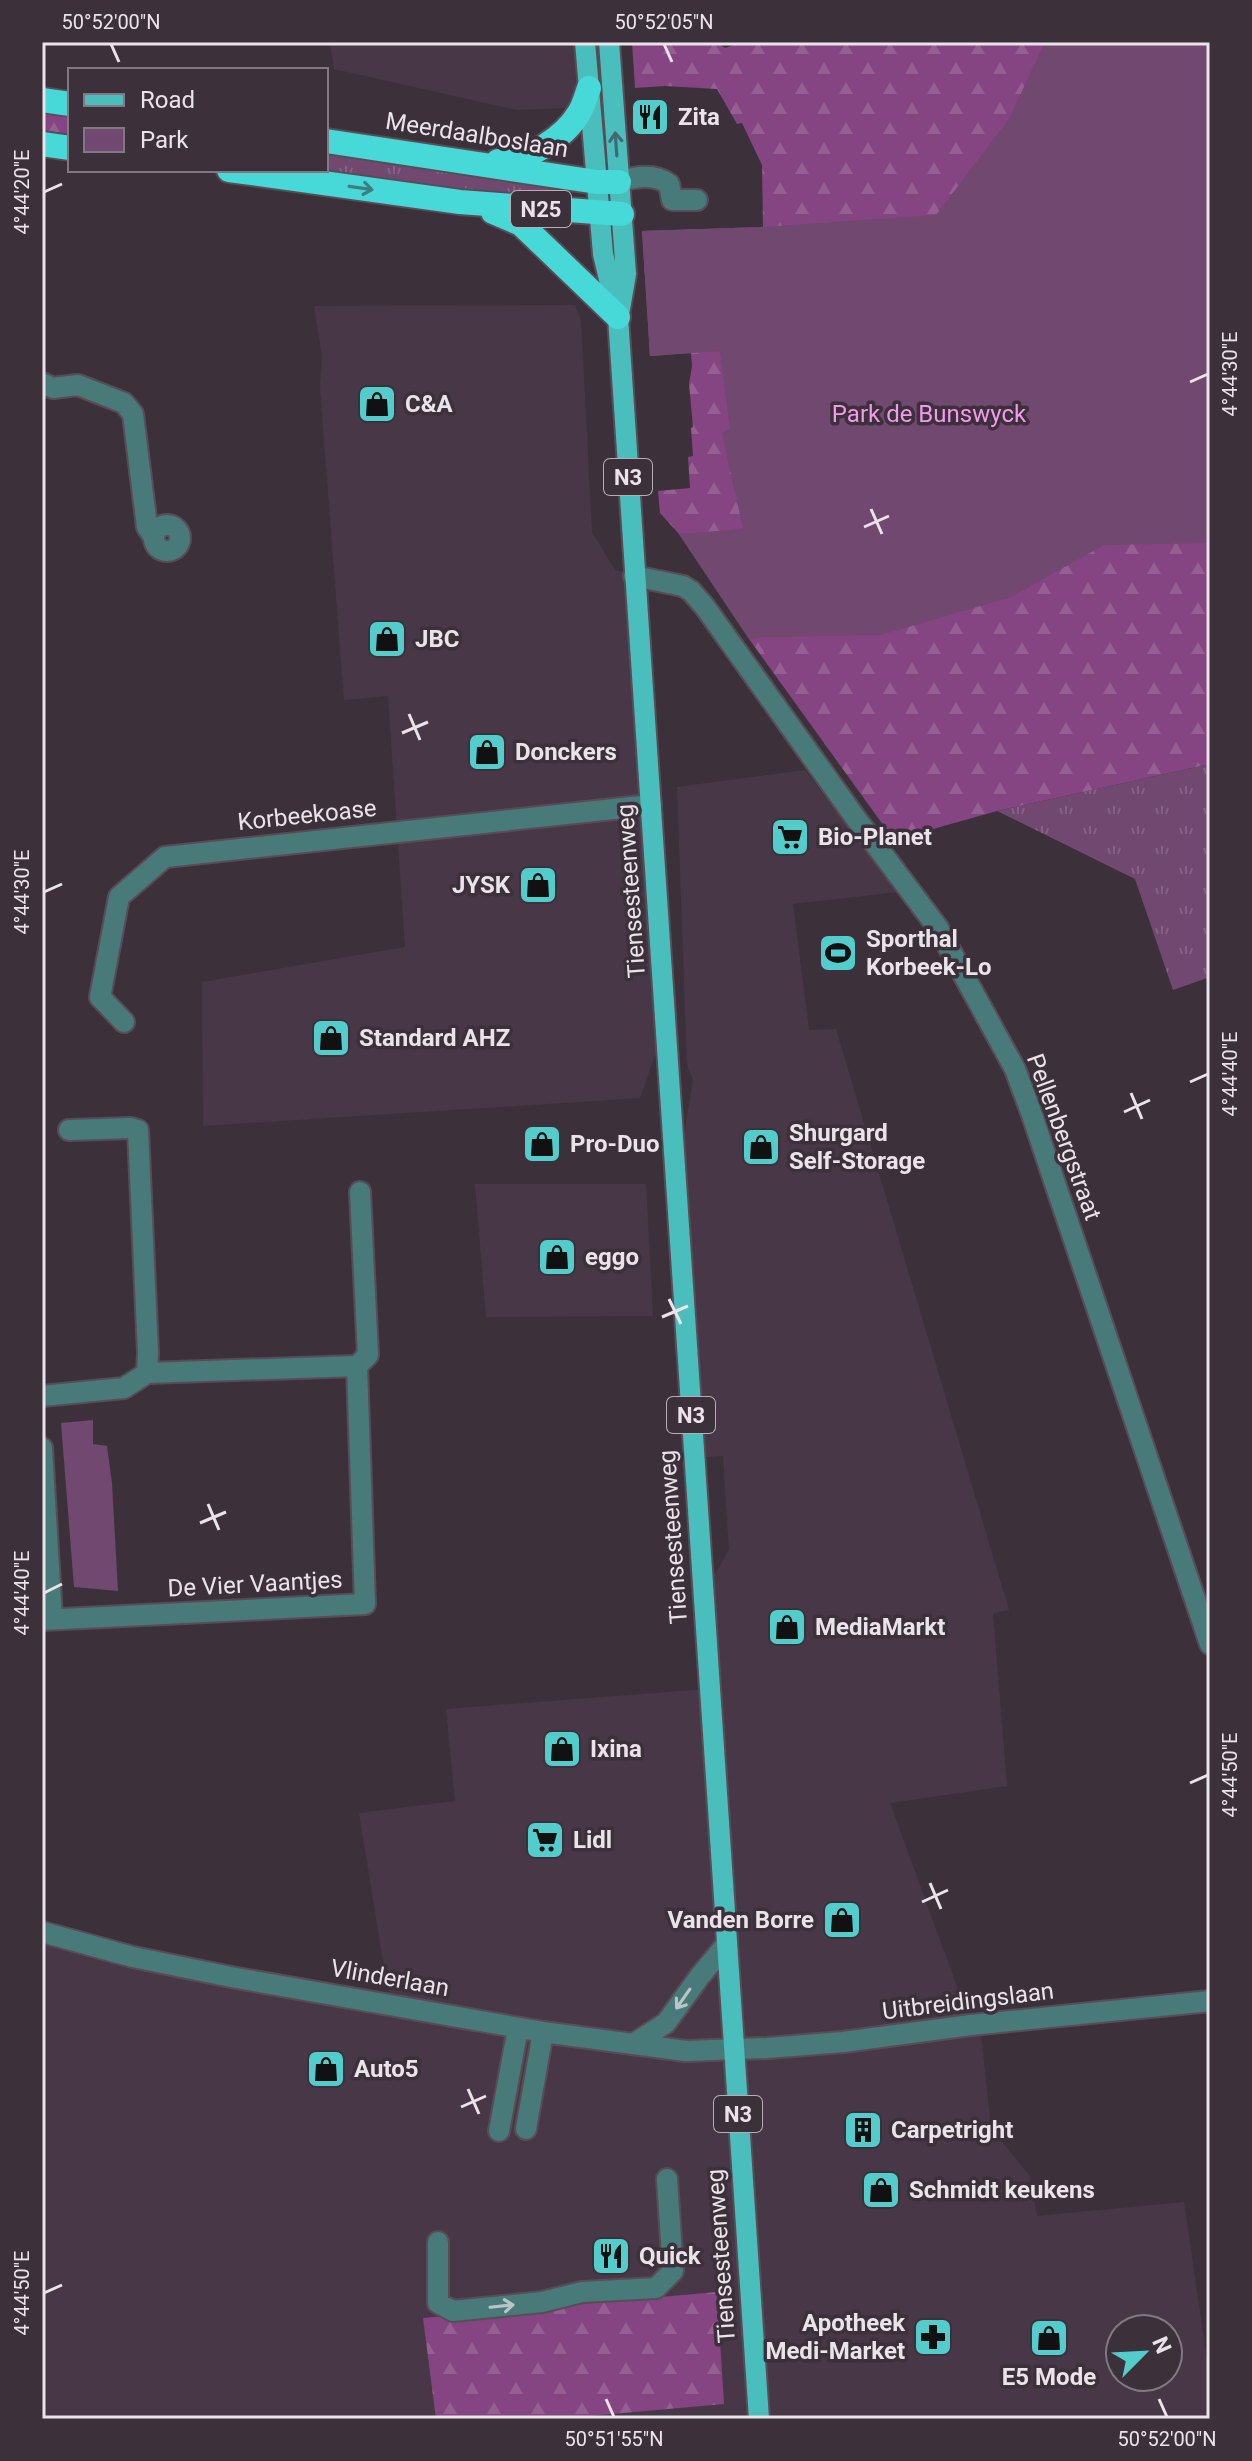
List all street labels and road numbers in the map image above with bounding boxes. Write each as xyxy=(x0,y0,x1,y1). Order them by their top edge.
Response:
street label: Meerdaalboslaan xyxy=(384,107,570,163)
road number: N25 xyxy=(511,191,571,227)
road number: N3 xyxy=(604,459,652,495)
street label: Korbeekoase xyxy=(236,794,378,836)
street label: Tiensesteenweg xyxy=(611,803,651,979)
street label: Pellenbergstraat xyxy=(1021,1050,1107,1224)
road number: N3 xyxy=(667,1397,715,1433)
street label: Tiensesteenweg xyxy=(653,1449,693,1625)
street label: De Vier Vaantjes xyxy=(167,1565,343,1603)
street label: Vlinderlaan xyxy=(329,1954,451,2002)
street label: Uitbreidingslaan xyxy=(880,1977,1056,2025)
road number: N3 xyxy=(714,2096,762,2132)
street label: Tiensesteenweg xyxy=(701,2168,741,2344)

